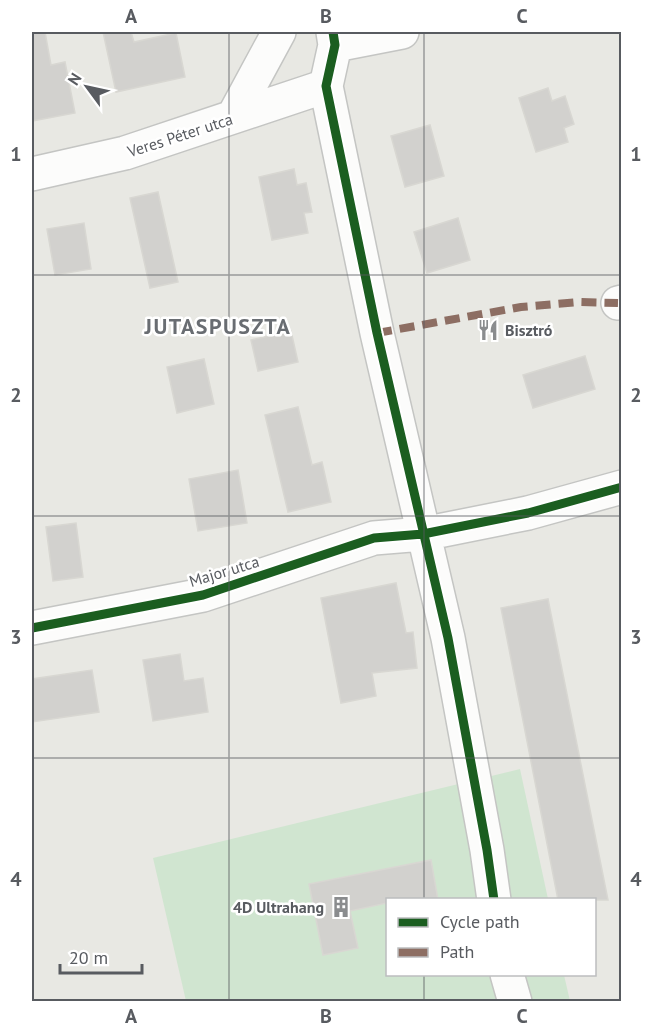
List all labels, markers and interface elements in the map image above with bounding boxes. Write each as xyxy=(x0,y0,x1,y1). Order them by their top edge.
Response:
text: A xyxy=(125,3,138,29)
text: B xyxy=(320,3,332,29)
text: C xyxy=(516,3,528,29)
north arrow xyxy=(57,57,117,117)
text: N xyxy=(63,69,86,89)
street label: Veres Péter utca xyxy=(124,109,235,162)
text: 1 xyxy=(10,141,22,167)
text: 1 xyxy=(630,141,642,167)
district label: JUTASPUSZTA xyxy=(144,312,291,340)
restaurant icon: Bisztró xyxy=(476,318,500,342)
place label: Bisztró xyxy=(505,320,553,340)
text: 2 xyxy=(10,382,22,408)
text: 2 xyxy=(630,382,642,408)
street label: Major utca xyxy=(187,551,261,591)
text: 3 xyxy=(10,624,22,650)
text: 3 xyxy=(630,624,642,650)
text: 4 xyxy=(10,866,22,892)
text: 4 xyxy=(630,866,642,892)
building icon: 4D Ultrahang xyxy=(329,895,353,919)
place label: 4D Ultrahang xyxy=(233,897,324,917)
legend xyxy=(386,898,596,976)
text: Cycle path xyxy=(440,910,520,933)
scale bar xyxy=(60,937,142,975)
text: Path xyxy=(440,940,474,963)
text: 20 m xyxy=(69,946,108,969)
text: A xyxy=(125,1003,138,1029)
text: B xyxy=(320,1003,332,1029)
text: C xyxy=(516,1003,528,1029)

